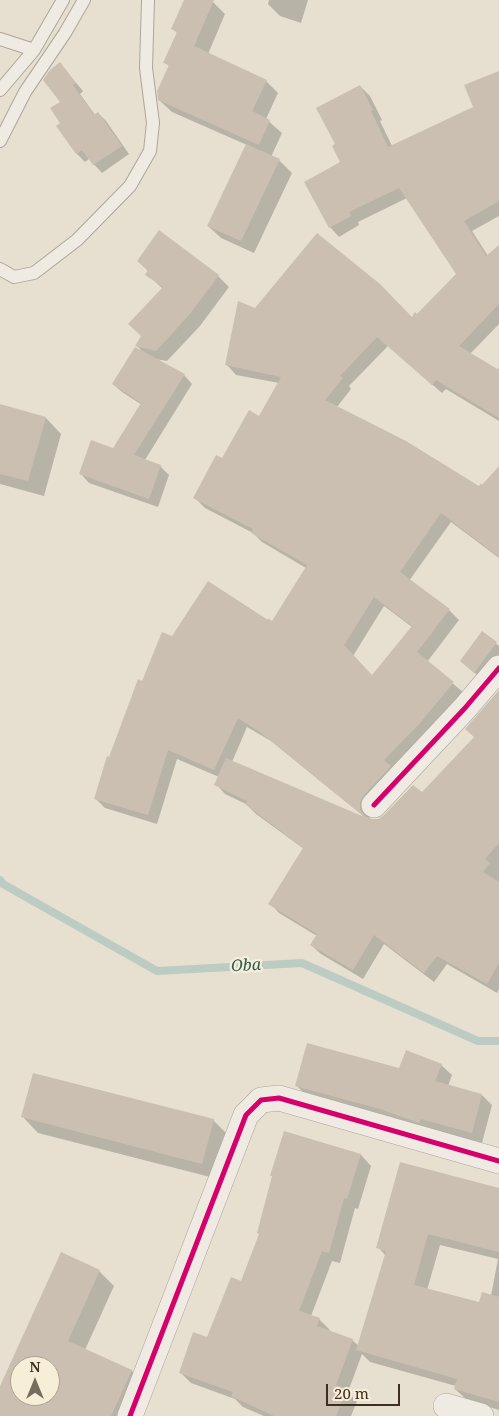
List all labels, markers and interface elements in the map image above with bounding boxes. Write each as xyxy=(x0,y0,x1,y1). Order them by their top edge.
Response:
water label: Oba xyxy=(230,956,262,976)
north arrow xyxy=(10,1356,60,1406)
text: N xyxy=(29,1357,41,1376)
scale bar xyxy=(329,1374,403,1406)
text: 20 m xyxy=(334,1383,369,1403)

